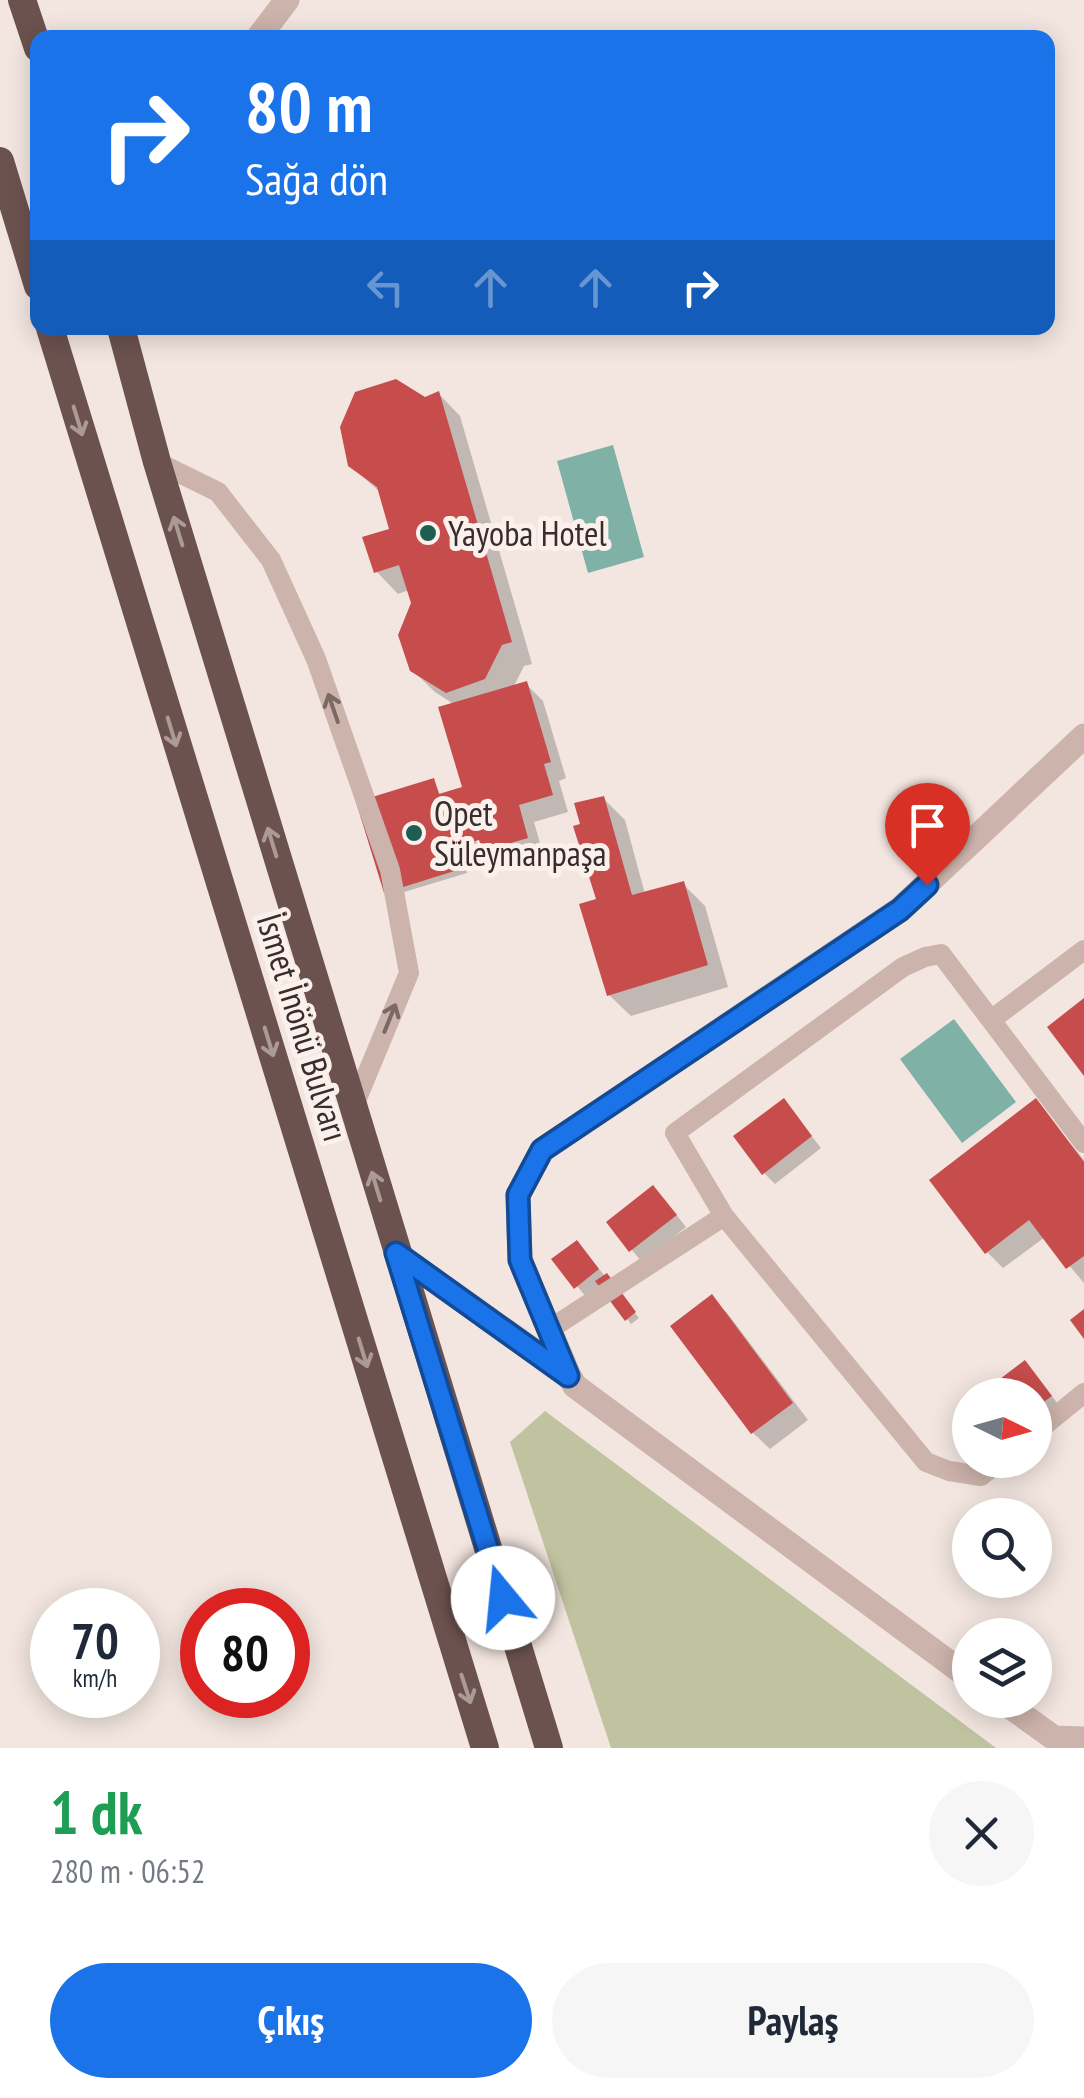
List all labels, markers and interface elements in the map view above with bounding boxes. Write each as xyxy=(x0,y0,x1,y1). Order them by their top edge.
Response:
text: 80 m xyxy=(245,61,373,151)
icon: right xyxy=(80,70,210,200)
text: Sağa dön xyxy=(245,149,388,207)
icon: left xyxy=(358,260,413,315)
icon: ahead xyxy=(463,260,518,315)
icon: ahead xyxy=(568,260,623,315)
icon: right xyxy=(673,260,728,315)
one-way arrow xyxy=(70,405,88,436)
place label: Yayoba Hotel xyxy=(448,510,607,556)
one-way arrow xyxy=(168,515,186,547)
marker: Yayoba Hotel xyxy=(417,522,439,544)
one-way arrow xyxy=(323,693,341,725)
one-way arrow xyxy=(164,716,182,747)
pin xyxy=(885,783,970,886)
place label: Opet Süleymanpaşa xyxy=(434,790,607,876)
icon: arrive xyxy=(900,798,955,853)
marker: Opet Süleymanpaşa xyxy=(403,822,425,844)
one-way arrow xyxy=(262,826,280,858)
street label: İsmet İnönü Bulvarı xyxy=(247,908,359,1146)
one-way arrow xyxy=(382,1004,400,1034)
one-way arrow xyxy=(261,1026,279,1058)
one-way arrow xyxy=(366,1171,384,1203)
one-way arrow xyxy=(355,1337,373,1369)
north arrow xyxy=(952,1378,1052,1478)
map controls xyxy=(952,1378,1052,1718)
button: search xyxy=(952,1498,1052,1598)
position arrow xyxy=(451,1546,555,1650)
speed limit sign: 80 xyxy=(180,1588,310,1718)
text: 70 xyxy=(71,1608,119,1673)
button: layers xyxy=(952,1618,1052,1718)
text: km/h xyxy=(73,1662,117,1694)
one-way arrow xyxy=(458,1672,476,1704)
text: 1 dk xyxy=(50,1773,142,1851)
button: close xyxy=(929,1781,1034,1886)
text: 280 m · 06:52 xyxy=(50,1850,205,1892)
button: Çıkış xyxy=(50,1963,532,2078)
button: Paylaş xyxy=(552,1963,1034,2078)

